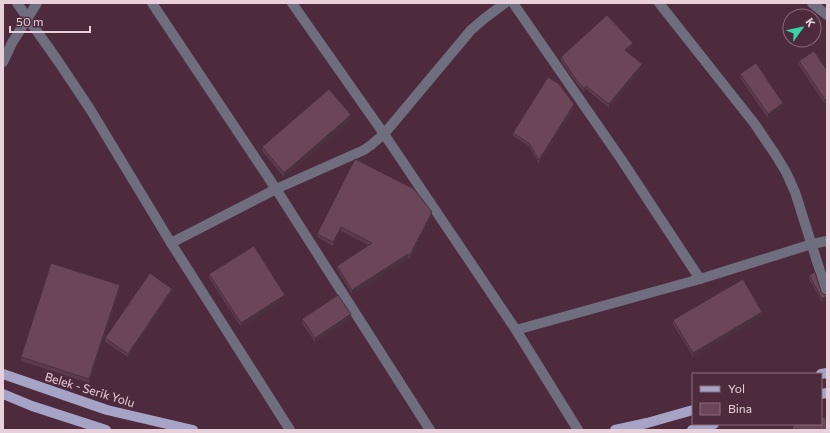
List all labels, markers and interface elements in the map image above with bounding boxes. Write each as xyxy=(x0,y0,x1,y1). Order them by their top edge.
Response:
scale bar xyxy=(10,8,90,34)
north arrow xyxy=(782,8,822,48)
text: 50 m xyxy=(16,14,44,28)
text: K xyxy=(803,16,819,29)
street label: Belek - Serik Yolu xyxy=(43,369,137,409)
legend xyxy=(692,373,822,425)
text: Yol xyxy=(728,381,745,395)
text: Bina xyxy=(728,401,752,415)

